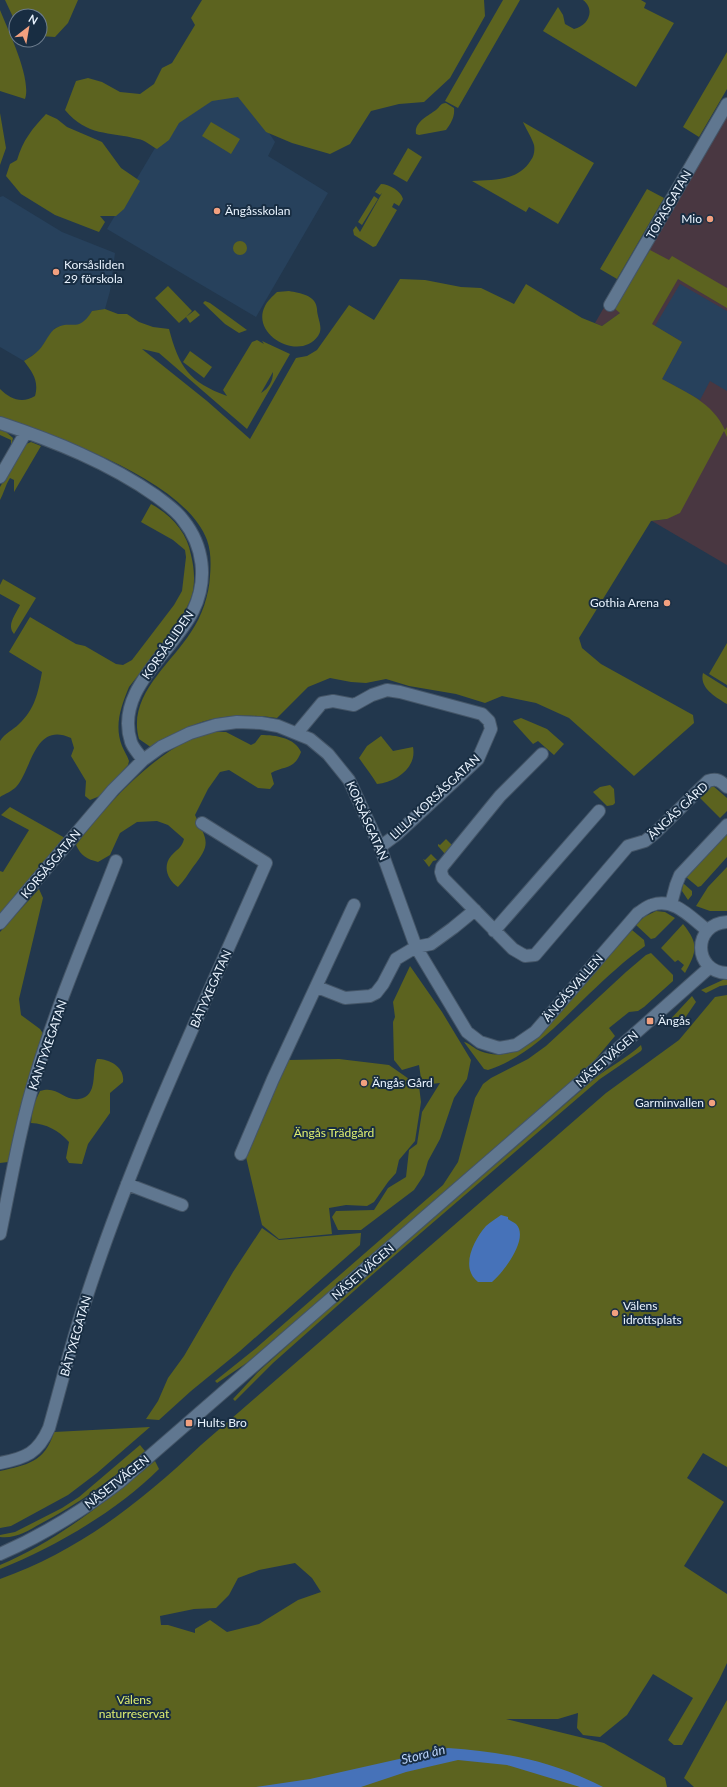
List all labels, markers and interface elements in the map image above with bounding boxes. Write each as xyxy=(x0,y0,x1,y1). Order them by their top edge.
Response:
north arrow xyxy=(8,8,48,48)
text: N xyxy=(26,11,40,27)
street label: TOPASGATAN xyxy=(643,168,694,242)
place label: Ängåsskolan xyxy=(225,203,290,218)
marker: Ängåsskolan xyxy=(212,206,222,216)
place label: Mio xyxy=(681,211,702,226)
marker: Mio xyxy=(705,214,715,224)
place label: Korsåsliden 29 förskola xyxy=(64,257,124,286)
marker: Korsåsliden 29 förskola xyxy=(51,267,61,277)
place label: Gothia Arena xyxy=(590,595,659,610)
marker: Gothia Arena xyxy=(662,598,672,608)
street label: KORSÅSLIDEN xyxy=(138,608,197,682)
street label: LILLA KORSÅSGATAN xyxy=(387,751,483,842)
street label: KORSÅSGATAN xyxy=(343,779,392,863)
street label: ÄNGÅS GÅRD xyxy=(644,779,711,842)
street label: KORSÅSGATAN xyxy=(18,826,84,901)
street label: BÅTYXEGATAN xyxy=(187,948,234,1030)
street label: ÄNGÅSVALLEN xyxy=(539,951,606,1024)
street label: KANTYXEGATAN xyxy=(25,998,70,1092)
place label: Ängås xyxy=(658,1013,690,1028)
marker: Ängås xyxy=(645,1016,655,1026)
street label: NÄSETVÄGEN xyxy=(572,1027,641,1090)
place label: Ängås Gård xyxy=(372,1075,433,1090)
marker: Ängås Gård xyxy=(359,1078,369,1088)
place label: Garminvallen xyxy=(635,1095,704,1110)
marker: Garminvallen xyxy=(707,1098,717,1108)
park label: Ängås Trädgård xyxy=(294,1125,374,1140)
street label: NÄSETVÄGEN xyxy=(328,1240,397,1303)
street label: BÅTYXEGATAN xyxy=(57,1294,94,1378)
place label: Välens idrottsplats xyxy=(623,1298,682,1327)
marker: Välens idrottsplats xyxy=(610,1308,620,1318)
place label: Hults Bro xyxy=(197,1415,247,1430)
marker: Hults Bro xyxy=(184,1418,194,1428)
street label: NÄSETVÄGEN xyxy=(81,1452,152,1512)
park label: Välens naturreservat xyxy=(99,1692,170,1721)
water label: Stora ån xyxy=(399,1741,447,1767)

